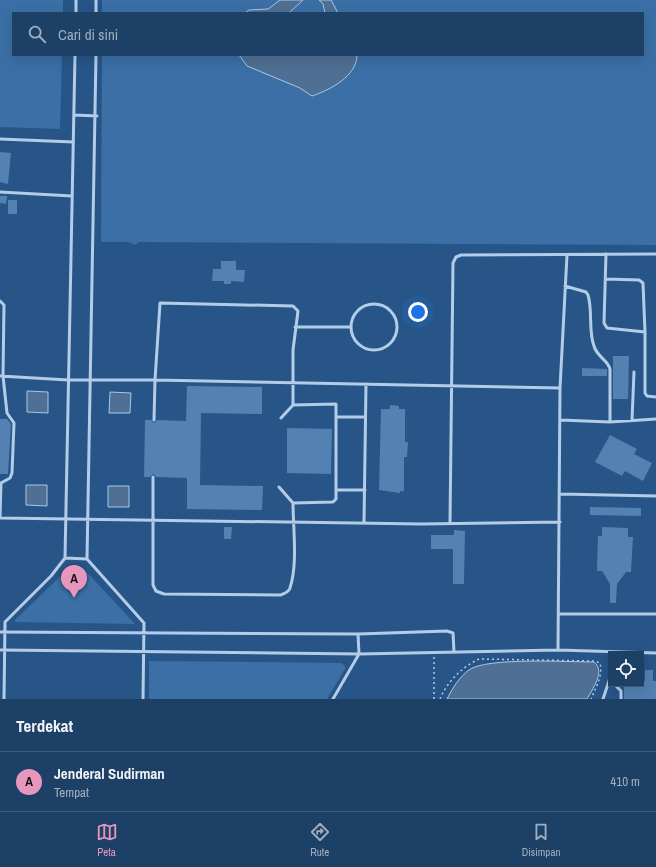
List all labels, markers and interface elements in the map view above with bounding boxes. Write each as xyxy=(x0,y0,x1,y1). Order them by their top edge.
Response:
search box xyxy=(12,12,644,56)
icon: search xyxy=(26,23,48,45)
text: Cari di sini xyxy=(58,24,118,45)
your location xyxy=(408,302,428,322)
pin: A xyxy=(61,565,87,598)
map controls xyxy=(608,651,644,687)
button: locate xyxy=(608,651,644,687)
text: Terdekat xyxy=(16,714,73,737)
text: Jenderal Sudirman xyxy=(54,763,165,784)
text: A xyxy=(25,773,33,790)
text: 410 m xyxy=(610,773,640,790)
text: Tempat xyxy=(54,784,89,801)
tab: Peta xyxy=(96,821,118,859)
tab: Rute xyxy=(309,821,331,859)
tab: Disimpan xyxy=(522,821,560,859)

